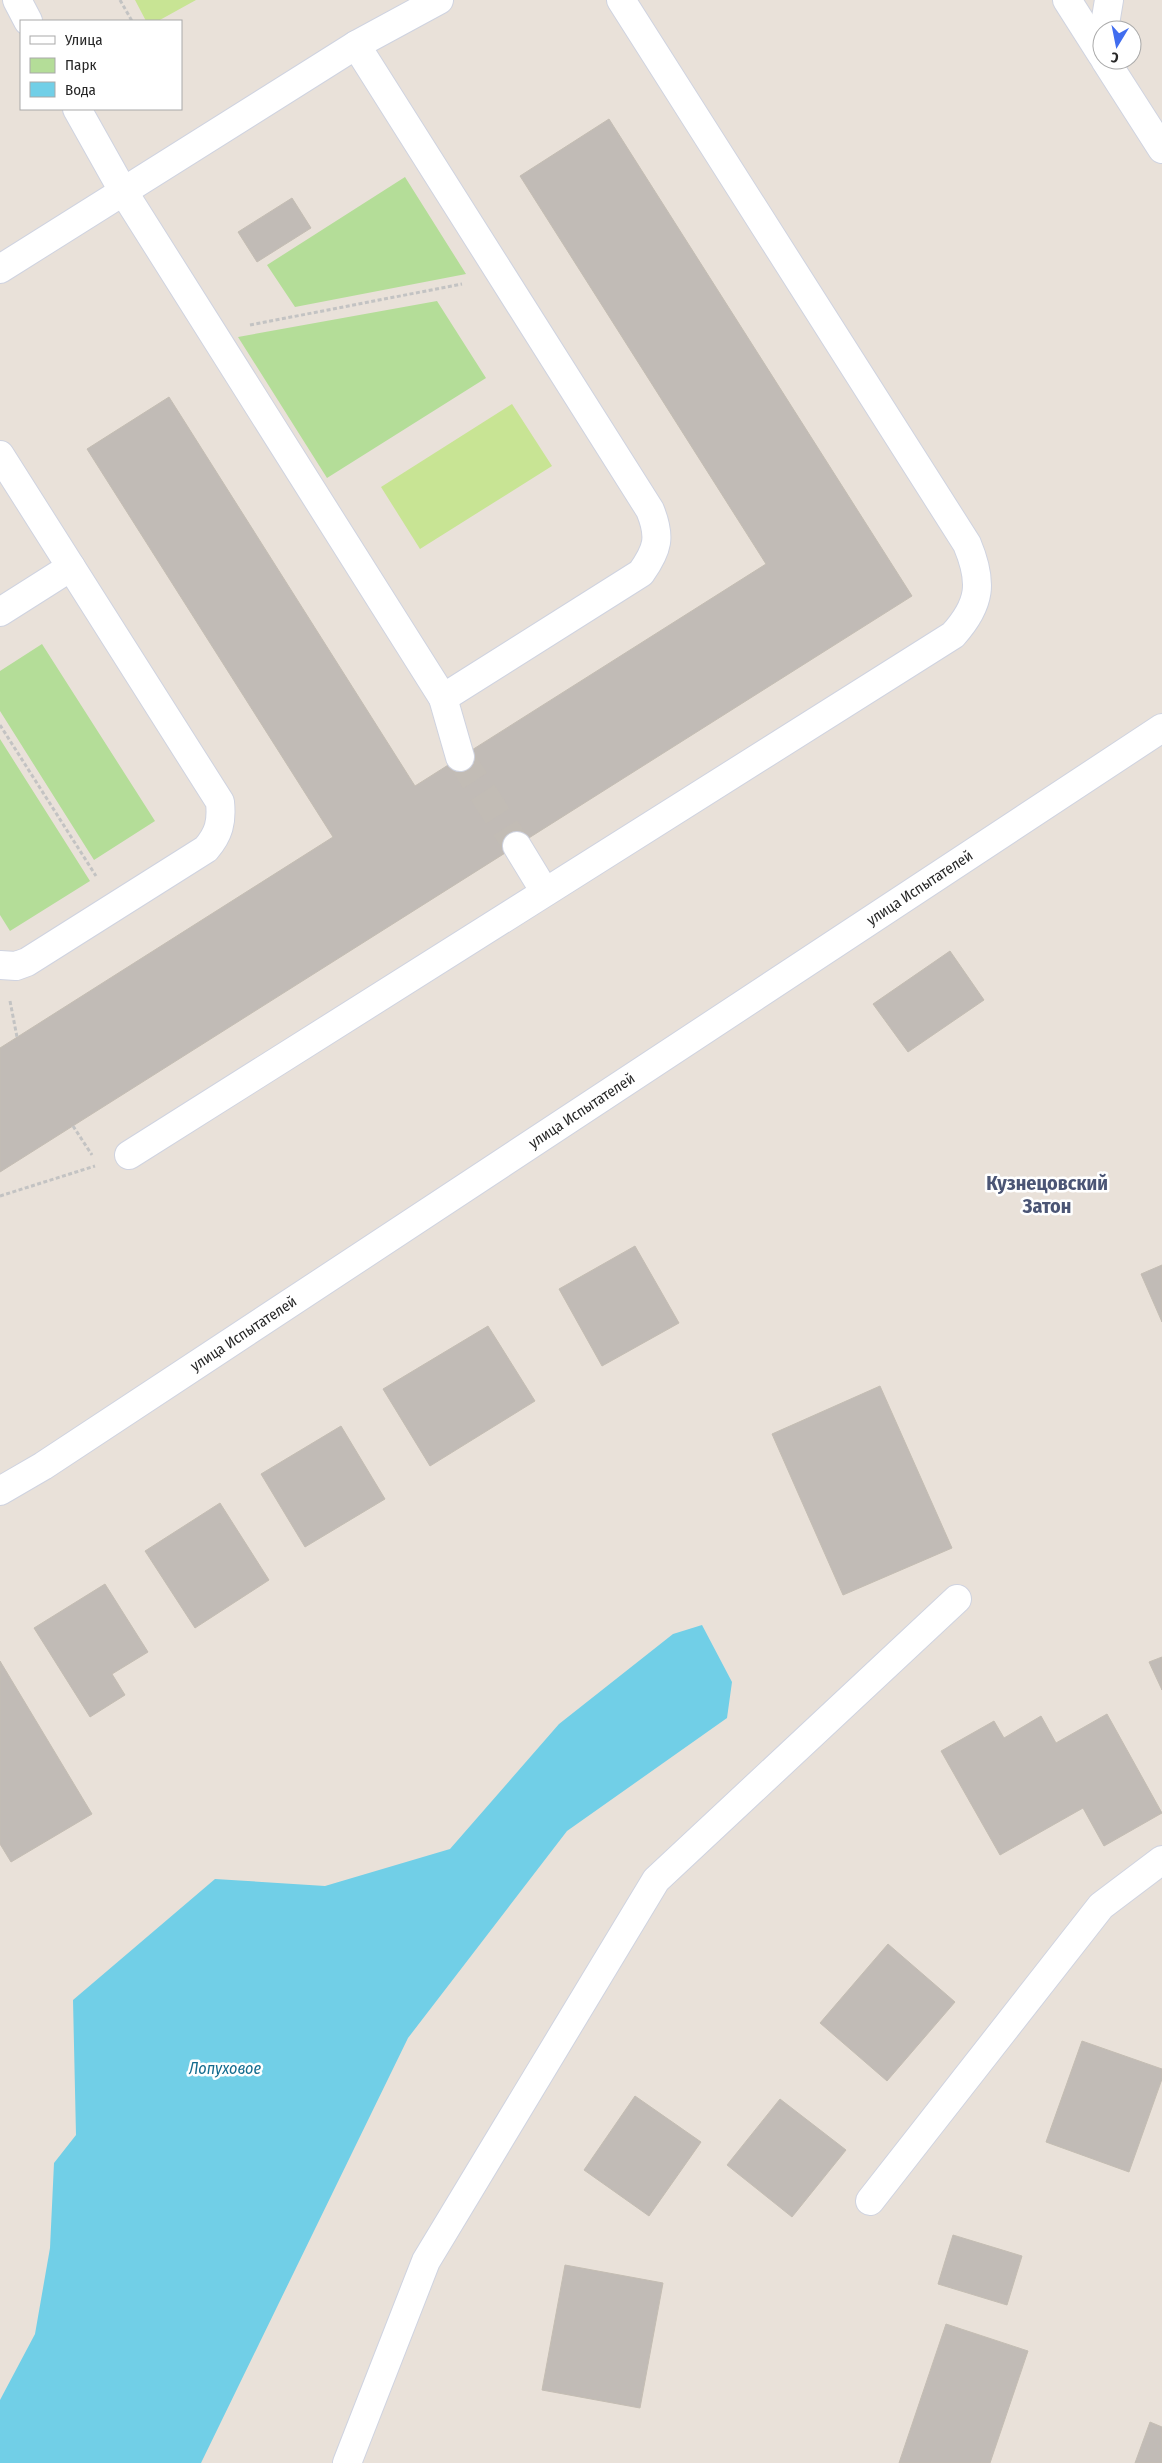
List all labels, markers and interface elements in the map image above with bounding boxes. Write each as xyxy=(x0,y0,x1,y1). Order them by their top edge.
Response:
legend xyxy=(20,20,182,110)
north arrow xyxy=(1092,20,1142,70)
text: Улица xyxy=(64,31,103,49)
text: С xyxy=(1109,48,1120,66)
text: Парк xyxy=(65,56,96,74)
text: Вода xyxy=(65,81,96,99)
street label: улица Испытателей xyxy=(863,846,976,929)
street label: улица Испытателей xyxy=(525,1069,638,1152)
district label: Кузнецовский Затон xyxy=(986,1171,1108,1218)
street label: улица Испытателей xyxy=(187,1292,300,1375)
water label: Лопуховое xyxy=(188,2059,261,2078)

